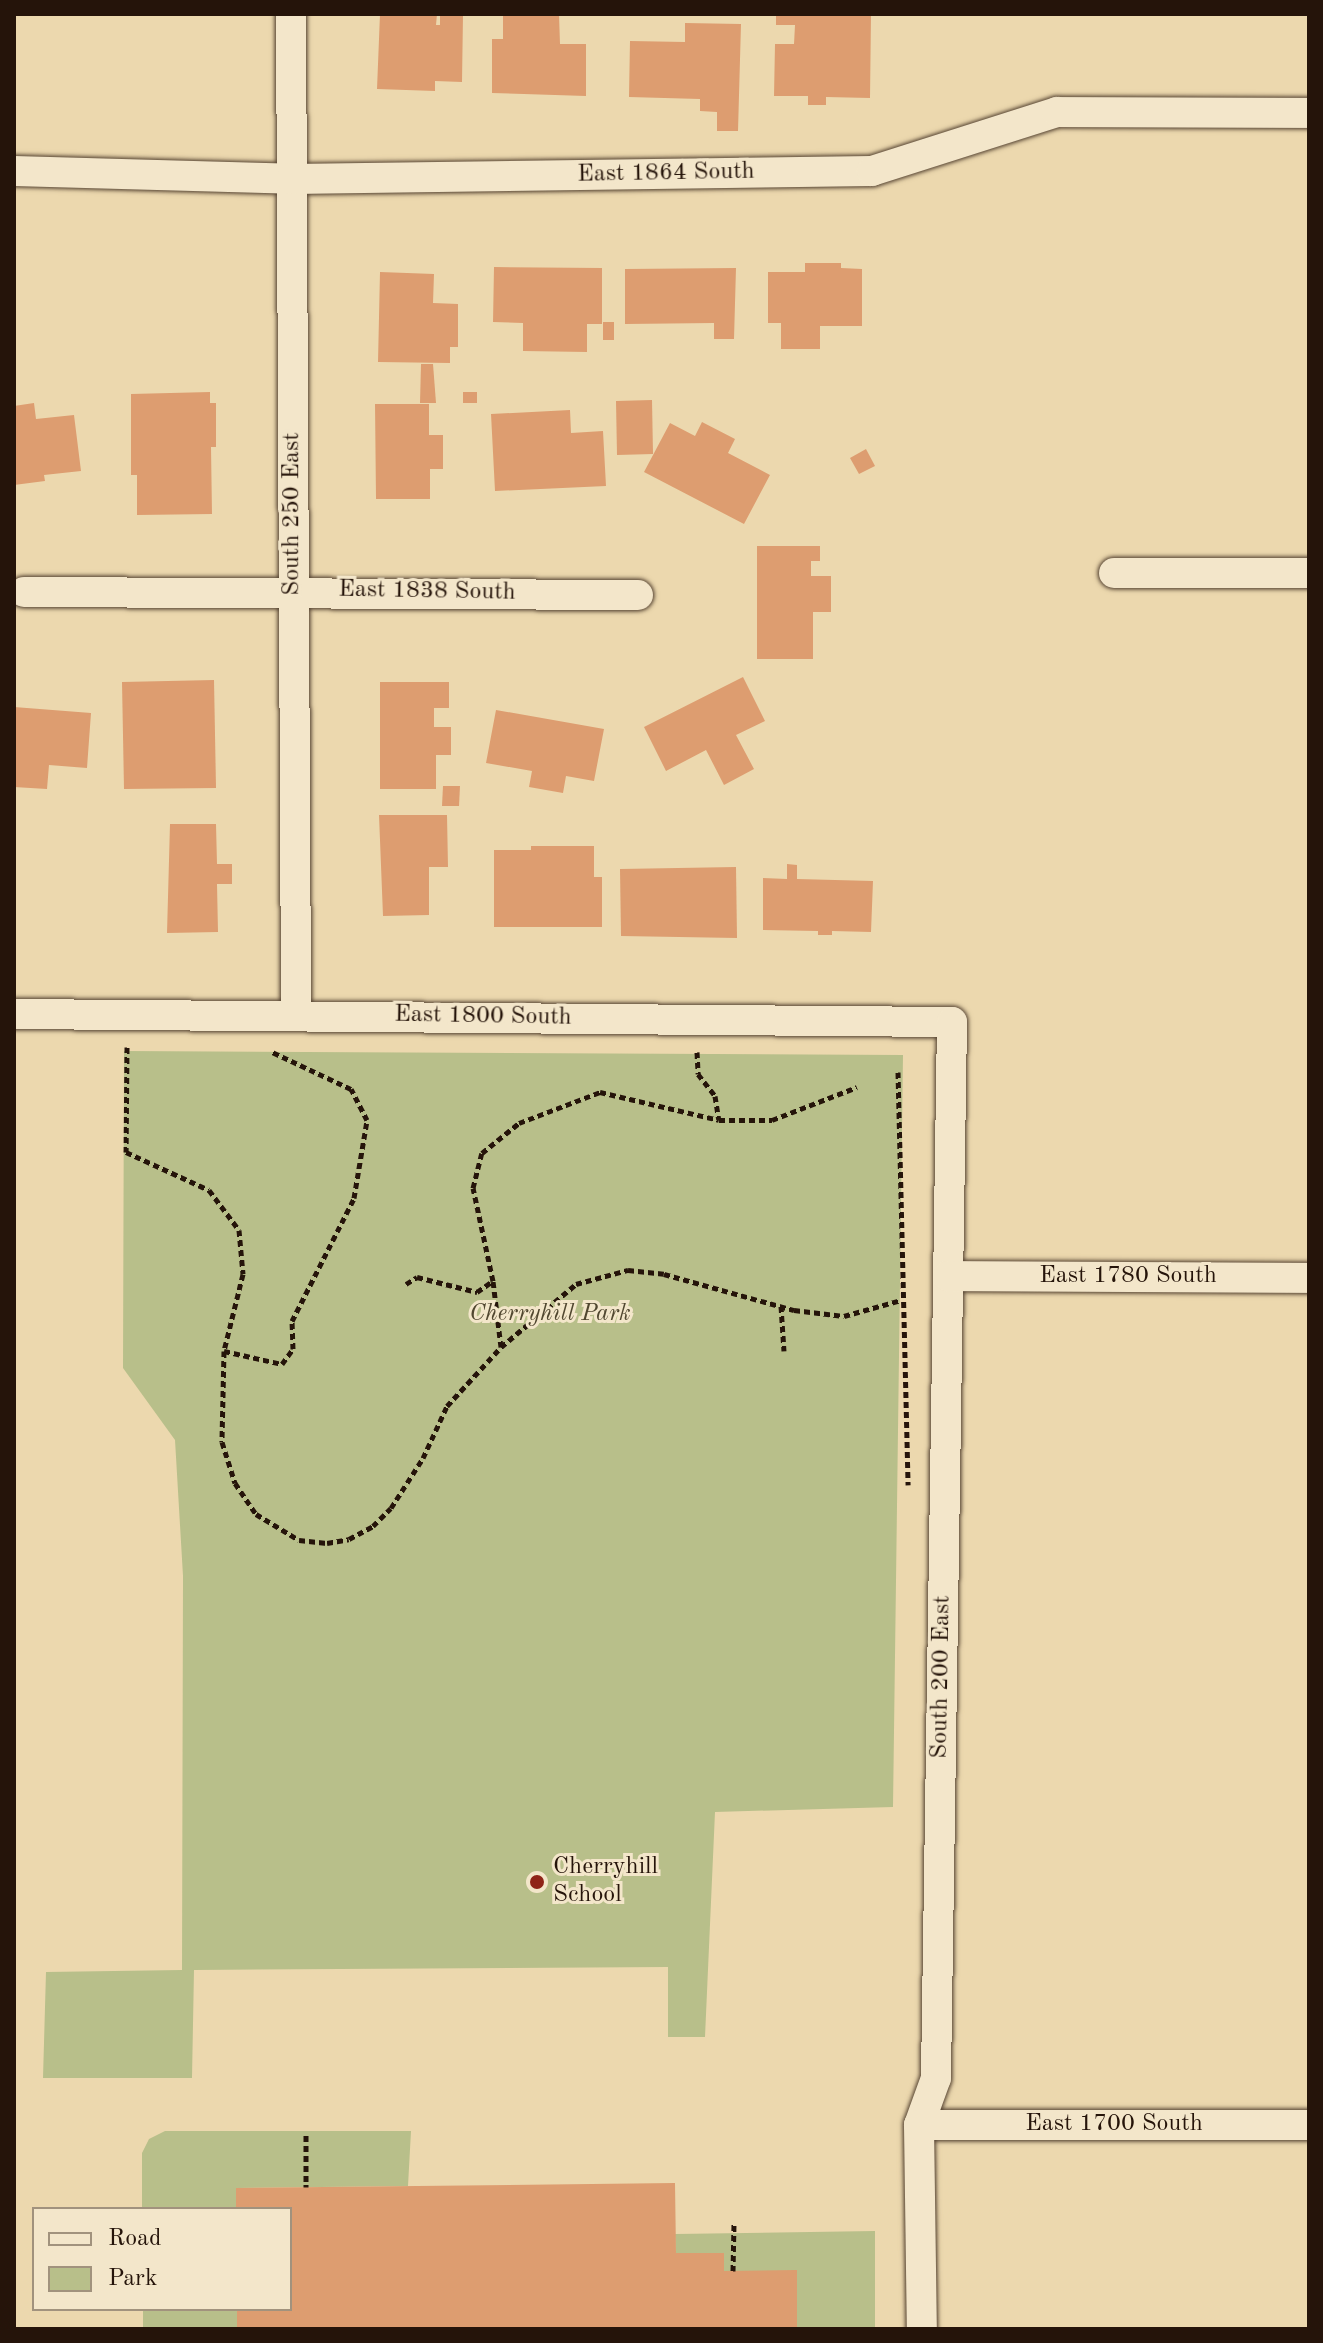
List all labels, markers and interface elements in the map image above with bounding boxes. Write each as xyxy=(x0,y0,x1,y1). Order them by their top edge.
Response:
street label: East 1864 South xyxy=(577,158,755,190)
street label: South 250 East xyxy=(279,432,307,596)
street label: East 1838 South xyxy=(338,576,516,608)
street label: East 1800 South xyxy=(394,1001,572,1033)
street label: East 1780 South xyxy=(1039,1263,1217,1291)
park label: Cherryhill Park xyxy=(469,1301,631,1329)
street label: South 200 East xyxy=(926,1595,958,1759)
place label: Cherryhill School xyxy=(553,1854,658,1910)
marker: Cherryhill School xyxy=(528,1873,546,1891)
street label: East 1700 South xyxy=(1025,2111,1203,2139)
legend xyxy=(32,2207,292,2311)
text: Road xyxy=(108,2227,161,2251)
text: Park xyxy=(108,2267,157,2291)

